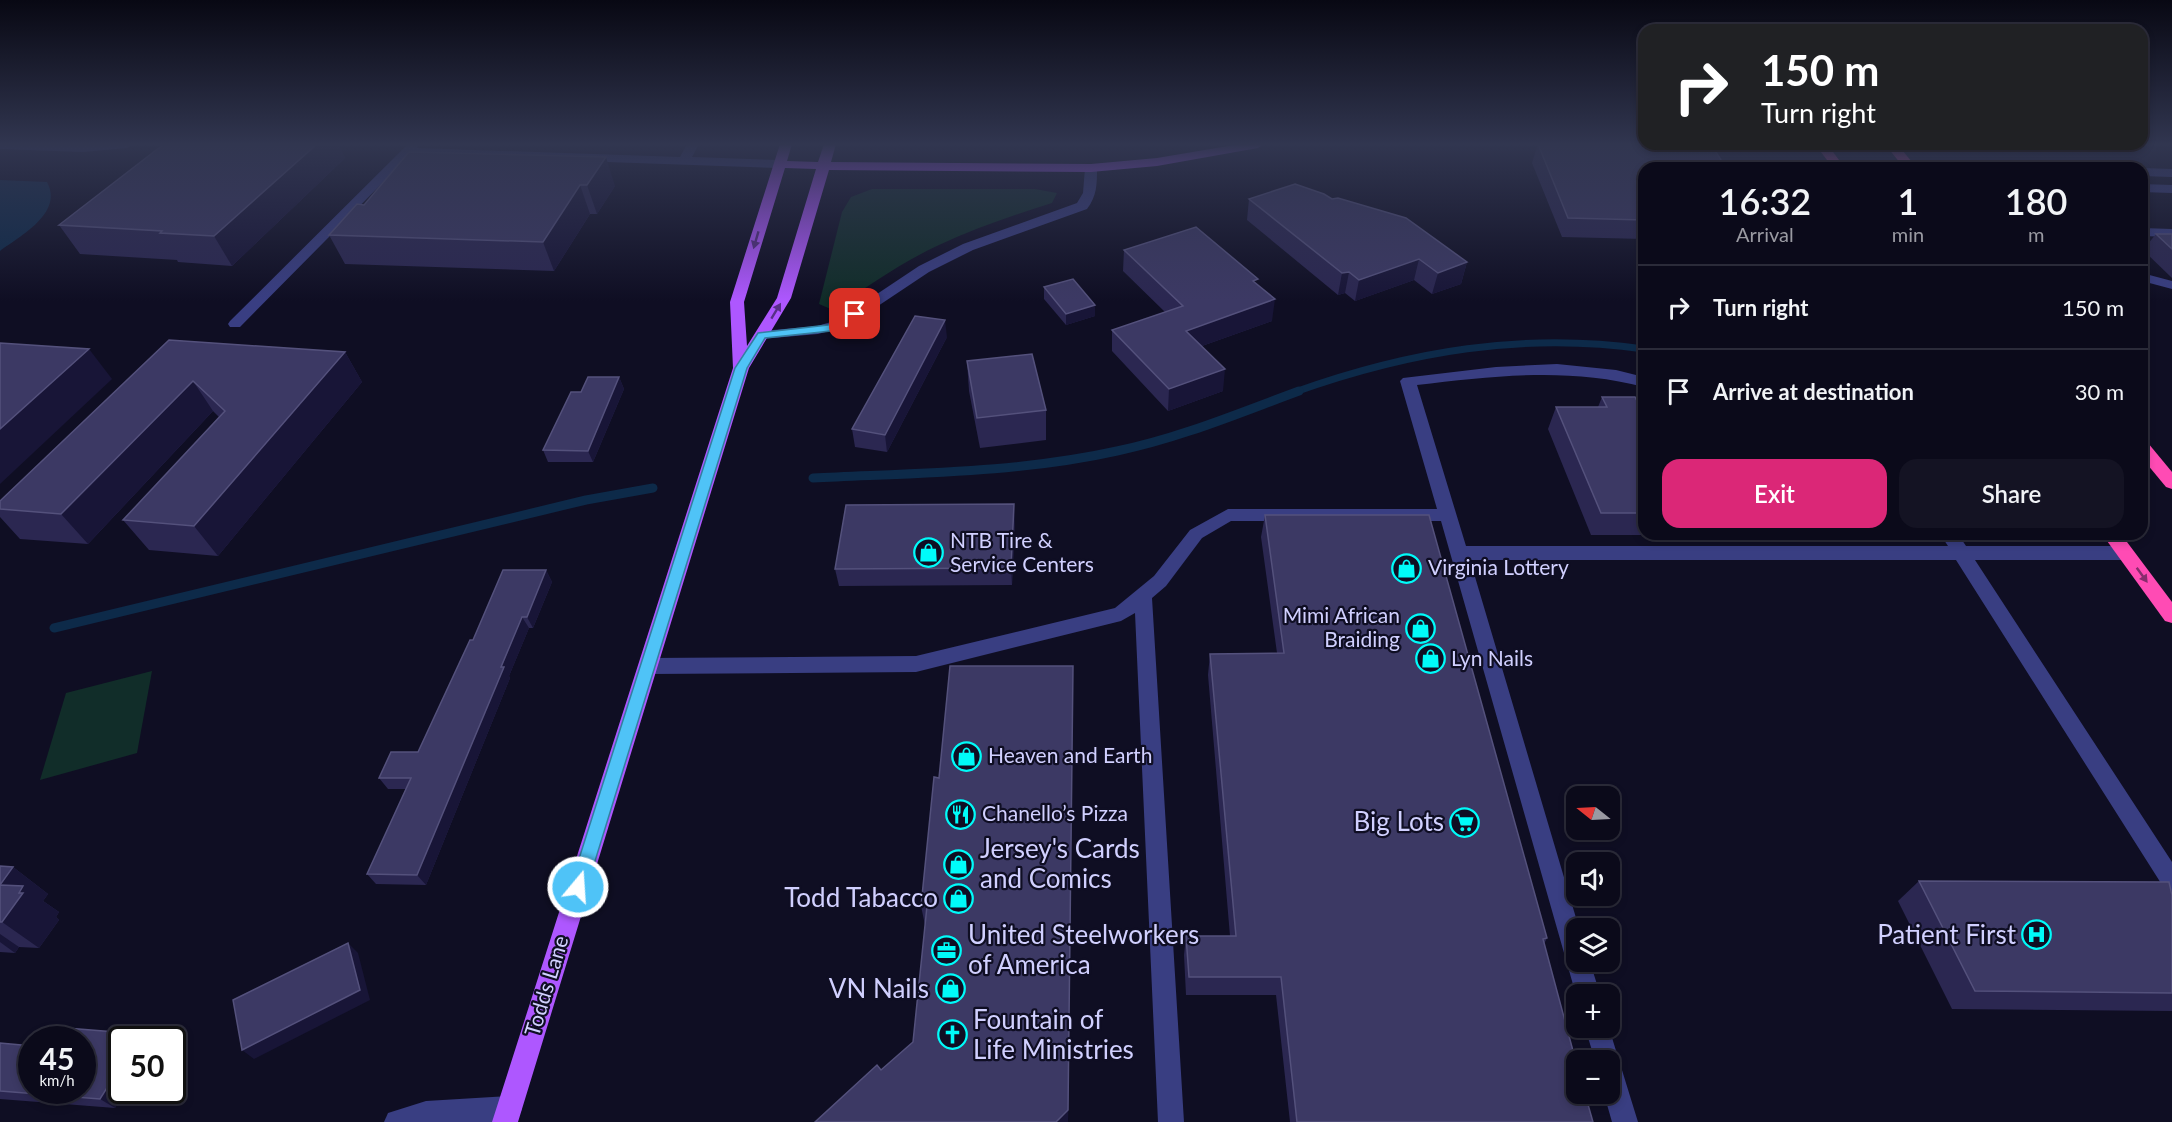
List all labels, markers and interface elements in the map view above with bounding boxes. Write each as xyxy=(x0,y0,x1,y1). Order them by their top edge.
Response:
text: 150 m xyxy=(1761,45,1879,95)
icon: right xyxy=(1662,48,1740,126)
text: Turn right xyxy=(1761,96,1876,129)
text: 16:32 xyxy=(1719,179,1811,223)
text: 1 xyxy=(1898,179,1918,223)
text: 180 xyxy=(2005,179,2067,223)
text: Arrival xyxy=(1736,222,1794,246)
text: min xyxy=(1892,222,1924,246)
text: m xyxy=(2028,222,2044,246)
one-way arrow xyxy=(751,231,760,249)
pin xyxy=(829,288,880,339)
icon: right xyxy=(1662,291,1695,324)
text: Turn right xyxy=(1713,294,1808,321)
text: 150 m xyxy=(2062,294,2124,321)
icon: arrive xyxy=(838,297,871,330)
one-way arrow xyxy=(771,303,782,319)
icon: arrive xyxy=(1662,375,1695,408)
text: Arrive at destination xyxy=(1713,378,1914,405)
text: 30 m xyxy=(2075,378,2124,405)
button: Exit xyxy=(1662,459,1887,528)
button: Share xyxy=(1899,459,2124,528)
place label: NTB Tire & Service Centers xyxy=(950,527,1094,576)
shop icon: NTB Tire & Service Centers xyxy=(913,537,945,569)
shop icon: Virginia Lottery xyxy=(1391,552,1423,584)
place label: Virginia Lottery xyxy=(1428,554,1569,579)
one-way arrow xyxy=(2135,567,2147,582)
place label: Mimi African Braiding xyxy=(1283,602,1400,651)
shop icon: Mimi African Braiding xyxy=(1405,612,1437,644)
shop icon: Lyn Nails xyxy=(1414,643,1446,675)
place label: Lyn Nails xyxy=(1451,645,1533,670)
shop icon: Heaven and Earth xyxy=(951,740,983,772)
place label: Heaven and Earth xyxy=(988,742,1152,767)
north arrow xyxy=(1566,786,1620,840)
map controls xyxy=(1566,786,1620,1104)
restaurant icon: Chanello’s Pizza xyxy=(945,798,977,830)
place label: Chanello’s Pizza xyxy=(982,800,1128,825)
place label: Big Lots xyxy=(1354,805,1444,837)
supermarket icon: Big Lots xyxy=(1449,806,1481,838)
place label: Jersey's Cards and Comics xyxy=(980,832,1140,894)
shop icon: Jersey's Cards and Comics xyxy=(943,848,975,880)
button: sound xyxy=(1566,852,1620,906)
position arrow xyxy=(546,855,610,919)
place label: Todd Tabacco xyxy=(784,881,938,913)
shop icon: Todd Tabacco xyxy=(943,882,975,914)
place label: United Steelworkers of America xyxy=(968,918,1199,980)
button: layers xyxy=(1566,918,1620,972)
place label: Patient First xyxy=(1877,918,2017,950)
hospital icon: Patient First xyxy=(2021,919,2053,951)
street label: Todds Lane xyxy=(518,932,573,1039)
office icon: United Steelworkers of America xyxy=(931,934,963,966)
place label: VN Nails xyxy=(829,972,929,1004)
shop icon: VN Nails xyxy=(934,973,966,1005)
button: + xyxy=(1566,984,1620,1038)
place label: Fountain of Life Ministries xyxy=(973,1003,1134,1065)
church icon: Fountain of Life Ministries xyxy=(936,1019,968,1051)
speed limit sign: 50 xyxy=(108,1026,186,1104)
text: 45 xyxy=(40,1040,74,1076)
button: − xyxy=(1566,1050,1620,1104)
text: km/h xyxy=(39,1071,75,1089)

